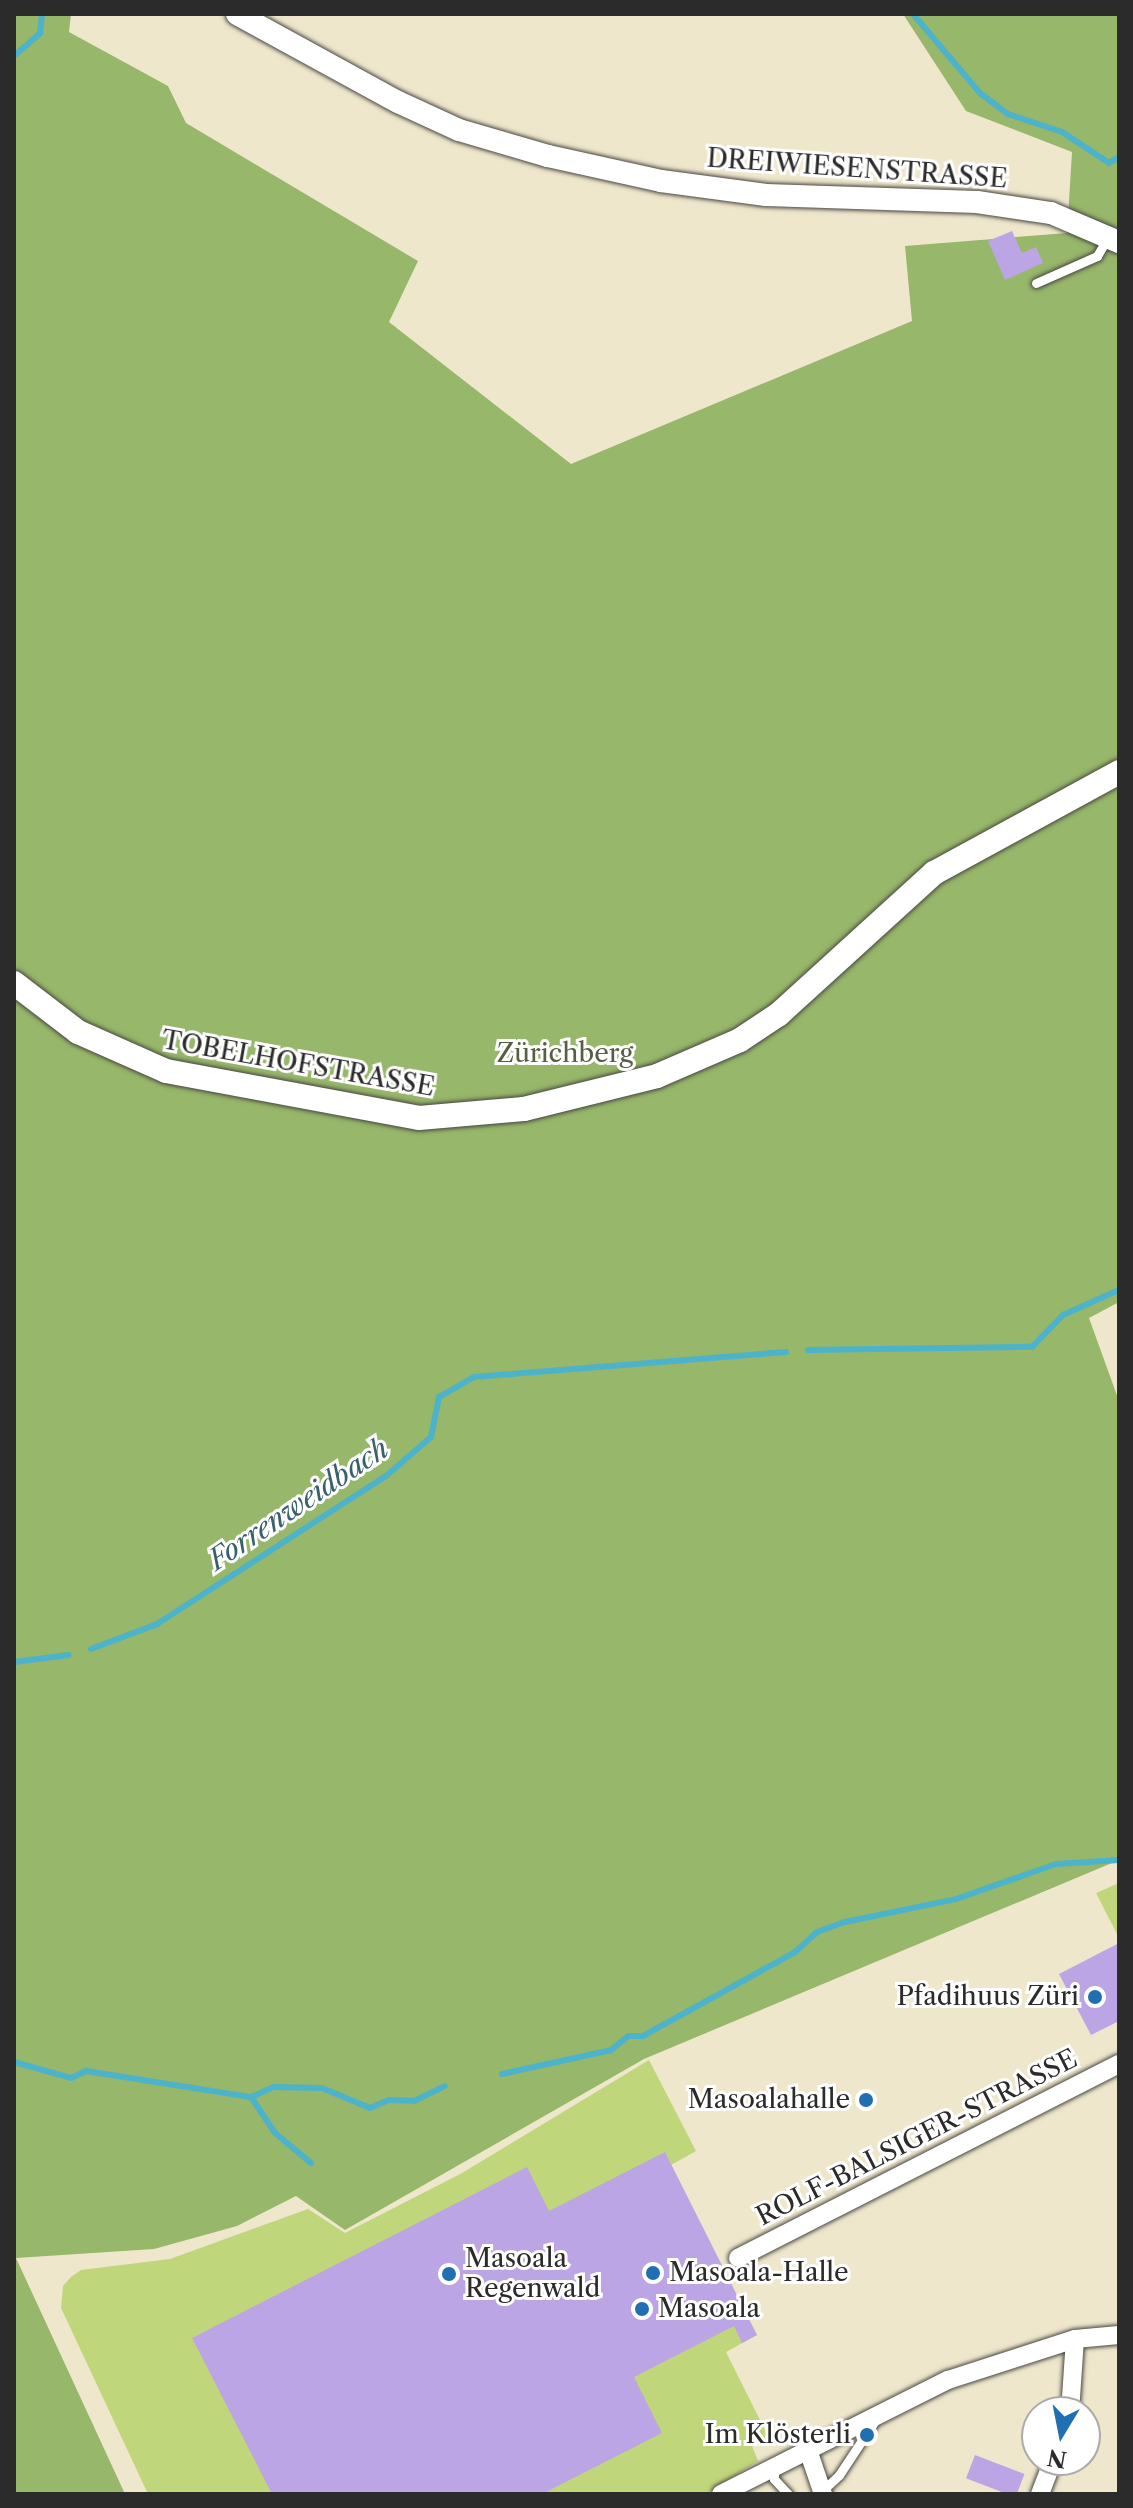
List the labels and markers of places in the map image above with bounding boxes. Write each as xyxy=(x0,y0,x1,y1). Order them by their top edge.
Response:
place label: Pfadihuus Züri xyxy=(897,1981,1079,2013)
marker: Pfadihuus Züri xyxy=(1086,1988,1104,2006)
place label: Masoalahalle xyxy=(688,2084,850,2116)
marker: Masoalahalle xyxy=(857,2091,875,2109)
place label: Masoala Regenwald xyxy=(465,2243,600,2304)
place label: Masoala-Halle xyxy=(669,2257,849,2289)
marker: Masoala-Halle xyxy=(644,2264,662,2282)
marker: Masoala Regenwald xyxy=(440,2265,458,2283)
place label: Masoala xyxy=(658,2293,760,2325)
marker: Masoala xyxy=(633,2300,651,2318)
place label: Im Klösterli xyxy=(705,2419,851,2451)
marker: Im Klösterli xyxy=(858,2426,876,2444)

